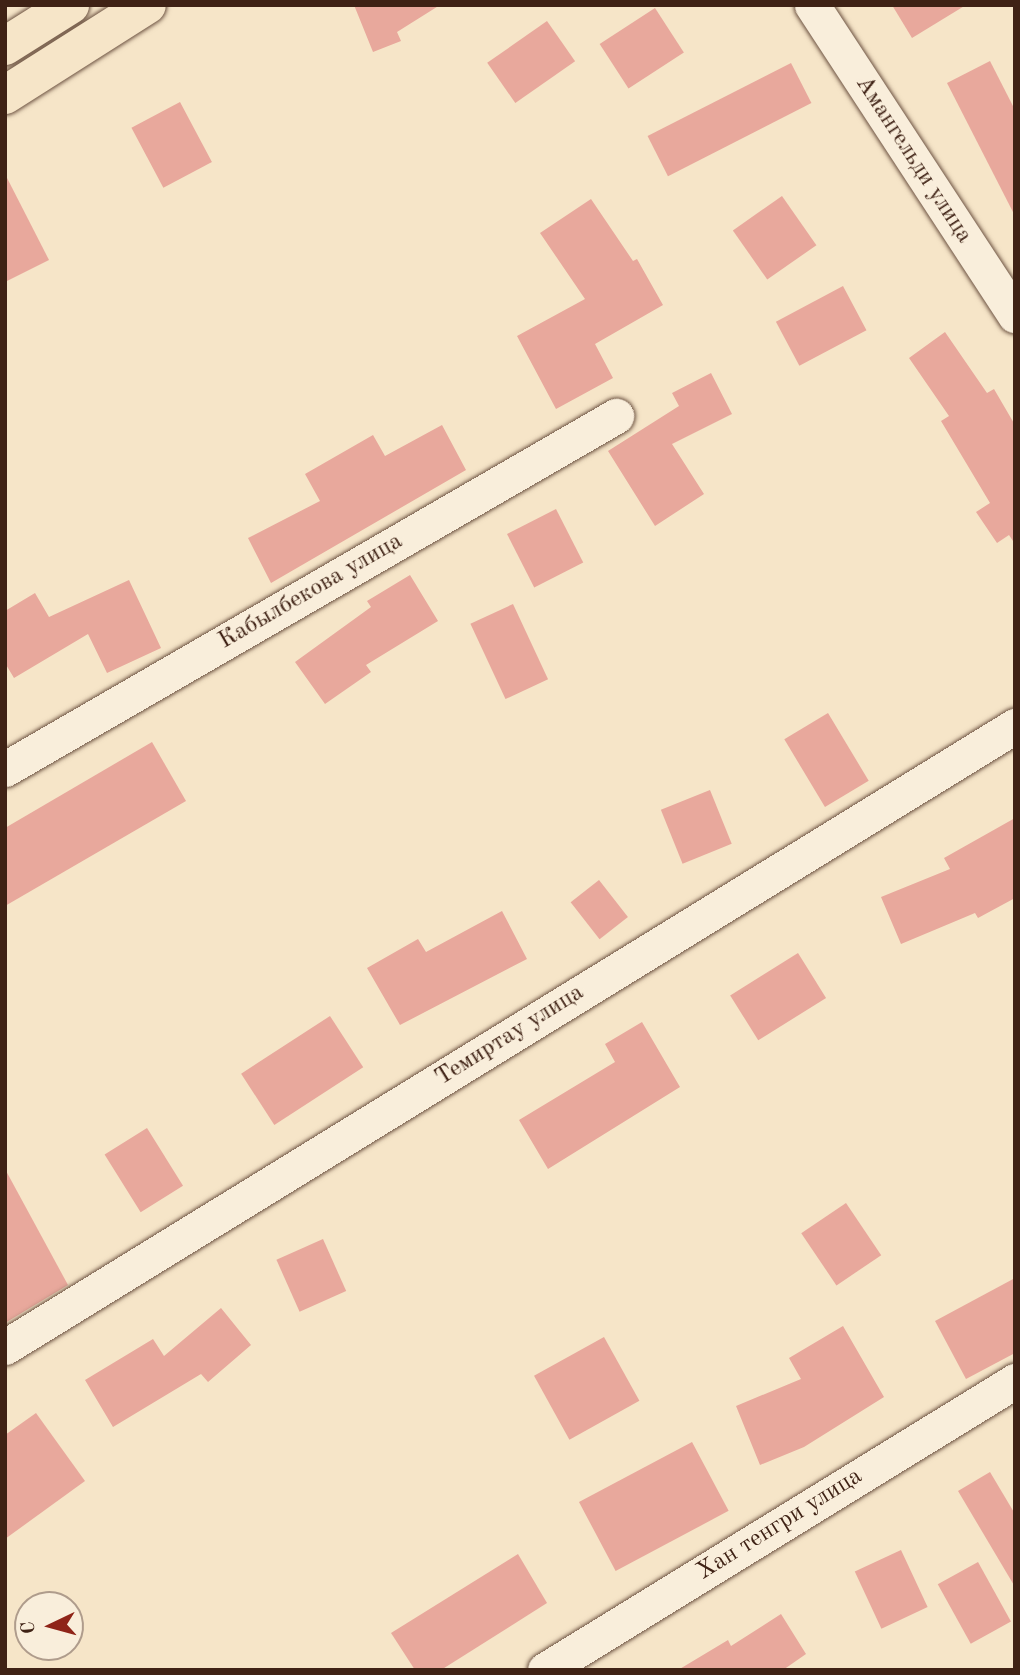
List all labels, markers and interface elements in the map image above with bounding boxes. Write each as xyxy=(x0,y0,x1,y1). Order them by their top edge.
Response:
street label: Амангельди улица xyxy=(848,71,978,249)
street label: Кабылбекова улица xyxy=(214,528,408,656)
street label: Темиртау улица xyxy=(430,979,590,1093)
street label: Хан тенгри улица xyxy=(692,1463,868,1587)
north arrow xyxy=(14,1591,84,1661)
text: С xyxy=(20,1621,40,1635)

